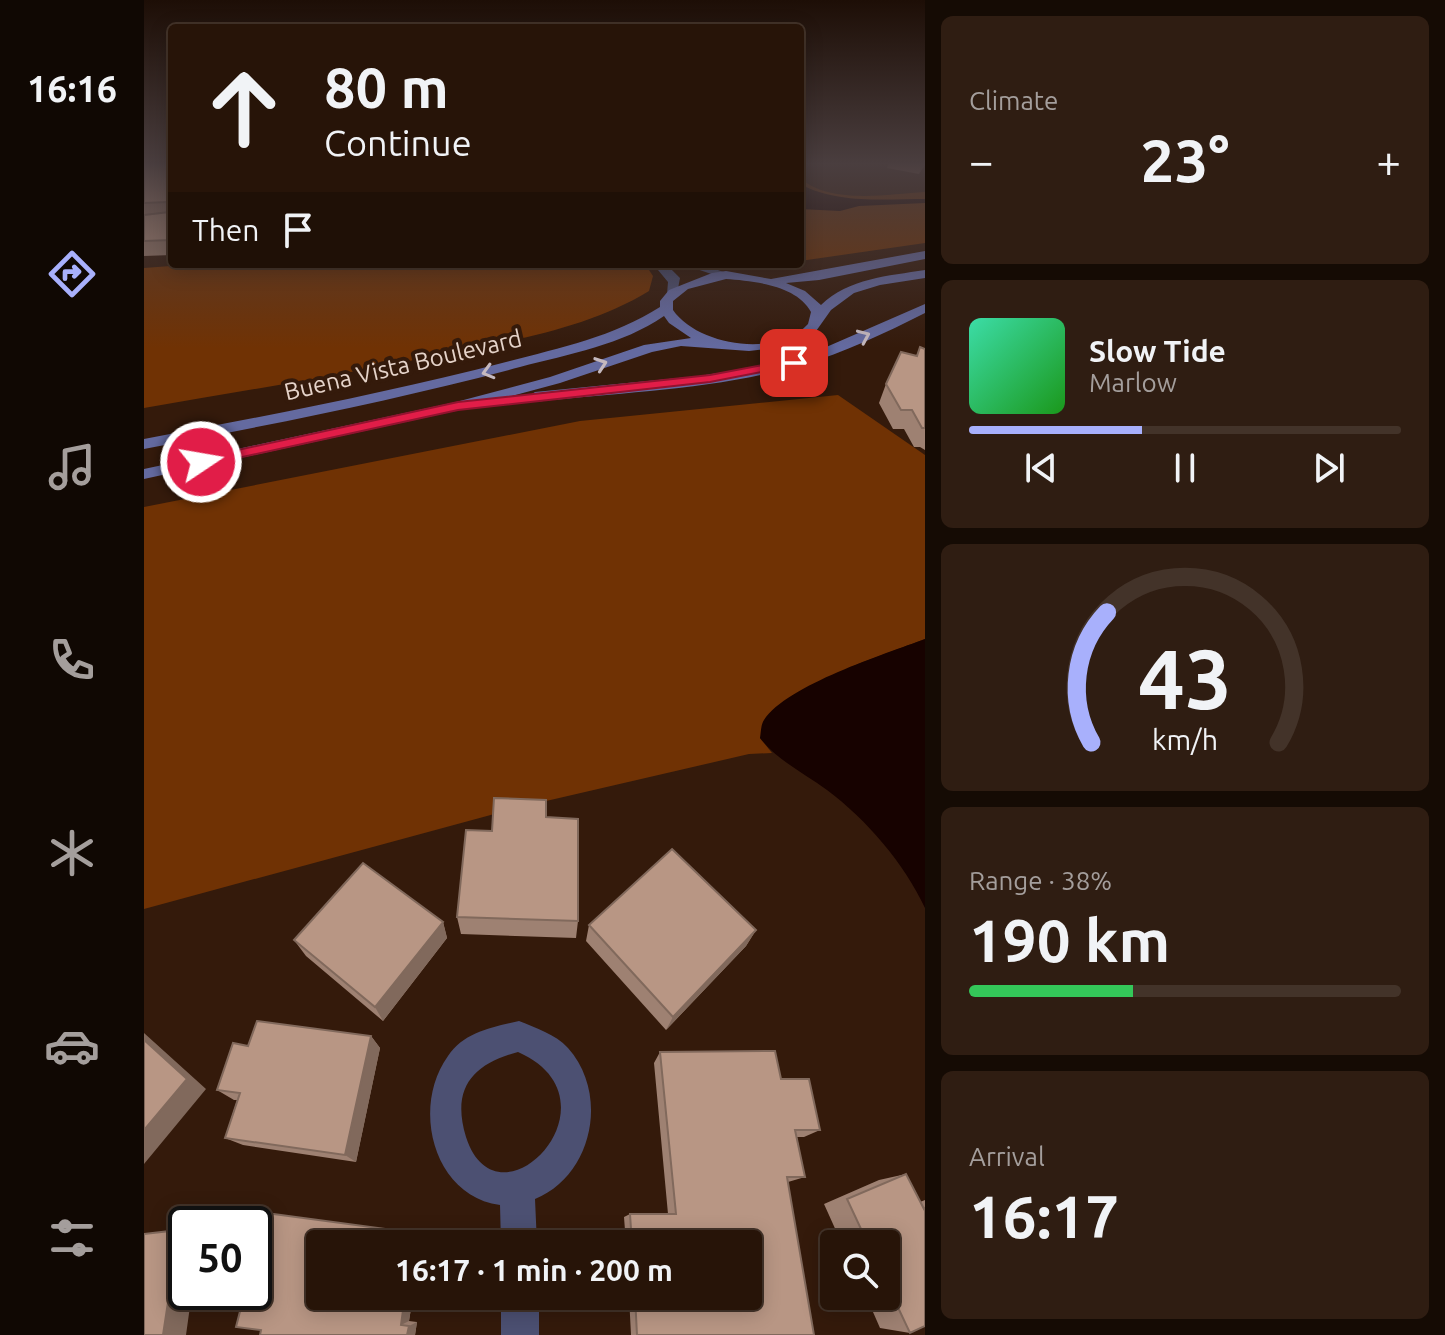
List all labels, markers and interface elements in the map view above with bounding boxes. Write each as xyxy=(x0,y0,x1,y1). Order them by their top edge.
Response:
icon: ahead xyxy=(192,56,296,160)
text: 80 m xyxy=(324,56,449,119)
text: 16:16 xyxy=(27,68,117,109)
text: Climate xyxy=(969,86,1058,115)
text: Continue xyxy=(324,122,472,163)
text: 23° xyxy=(1141,126,1229,193)
text: − xyxy=(969,136,994,185)
text: + xyxy=(1376,136,1401,185)
icon: arrive xyxy=(276,208,320,252)
text: Then xyxy=(192,213,260,247)
icon: directions xyxy=(44,246,100,302)
street label: Buena Vista Boulevard xyxy=(282,325,524,405)
pin xyxy=(760,329,828,397)
one-way arrow xyxy=(856,330,871,346)
text: Slow Tide xyxy=(1089,334,1226,368)
icon: arrive xyxy=(772,341,816,385)
one-way arrow xyxy=(593,358,607,374)
one-way arrow xyxy=(481,362,495,379)
text: Marlow xyxy=(1089,368,1177,397)
position arrow xyxy=(159,420,243,504)
icon: music xyxy=(44,439,100,495)
icon: previous xyxy=(1019,446,1063,490)
icon: pause xyxy=(1163,446,1207,490)
icon: next xyxy=(1307,446,1351,490)
text: 43 xyxy=(1138,631,1232,725)
icon: phone xyxy=(44,632,100,688)
text: km/h xyxy=(1152,724,1218,756)
icon: climate xyxy=(44,825,100,881)
text: Range · 38% xyxy=(969,866,1112,895)
text: 190 km xyxy=(969,906,1170,973)
icon: car xyxy=(44,1018,100,1074)
text: Arrival xyxy=(969,1142,1045,1171)
text: 16:17 xyxy=(969,1182,1119,1249)
speed limit sign: 50 xyxy=(168,1206,272,1310)
icon: filters xyxy=(44,1210,100,1266)
map controls xyxy=(820,1230,900,1310)
button: search xyxy=(820,1230,900,1310)
text: 16:17 · 1 min · 200 m xyxy=(395,1253,673,1287)

